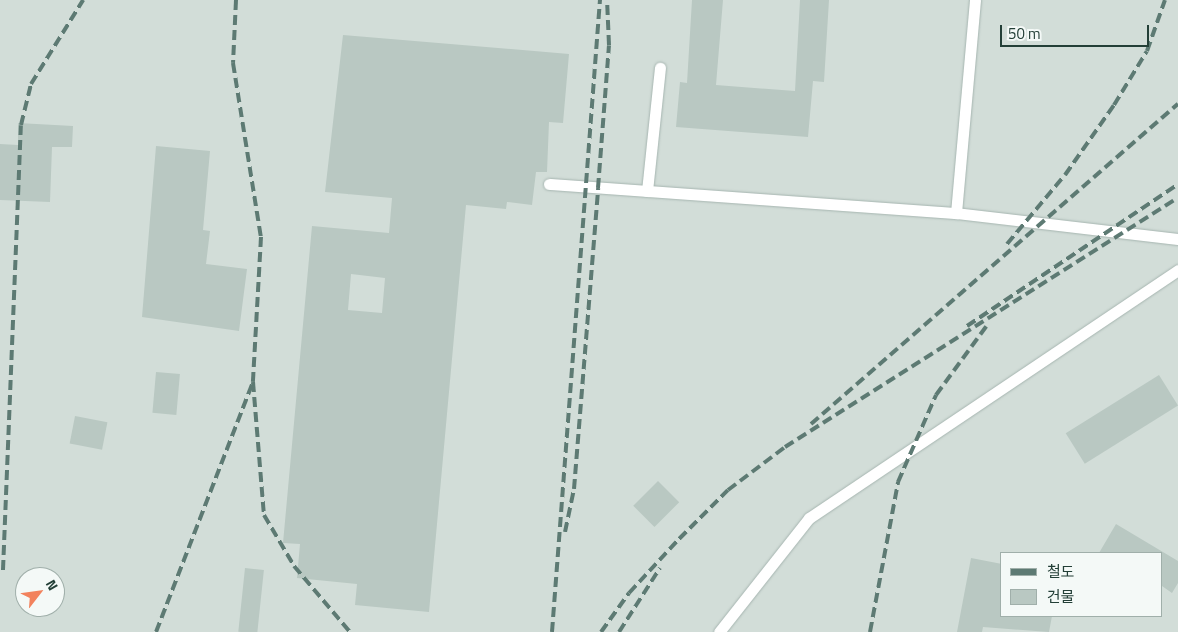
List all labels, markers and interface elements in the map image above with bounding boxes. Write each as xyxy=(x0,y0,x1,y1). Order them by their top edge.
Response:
scale bar xyxy=(1003,15,1152,47)
text: 50 m xyxy=(1008,22,1041,45)
legend xyxy=(1000,552,1163,617)
text: 철도 xyxy=(1047,560,1075,583)
north arrow xyxy=(15,567,65,617)
text: N xyxy=(41,575,64,594)
text: 건물 xyxy=(1047,585,1075,608)

